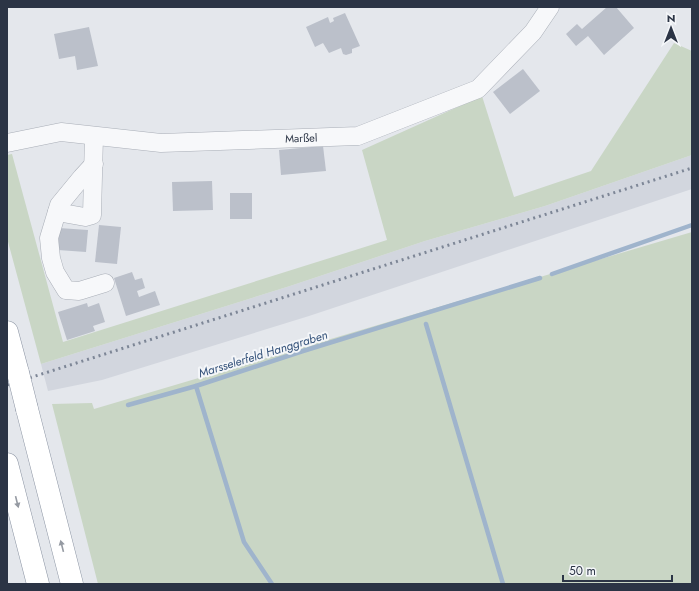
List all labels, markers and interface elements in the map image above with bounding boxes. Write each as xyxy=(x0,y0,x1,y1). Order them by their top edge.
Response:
north arrow xyxy=(651,8,691,48)
text: N xyxy=(667,10,675,26)
street label: Marßel xyxy=(285,129,318,147)
water label: Marsselerfeld Hanggraben xyxy=(196,326,330,382)
one-way arrow xyxy=(14,496,20,508)
one-way arrow xyxy=(59,540,65,552)
scale bar xyxy=(563,557,672,583)
text: 50 m xyxy=(569,562,596,580)

